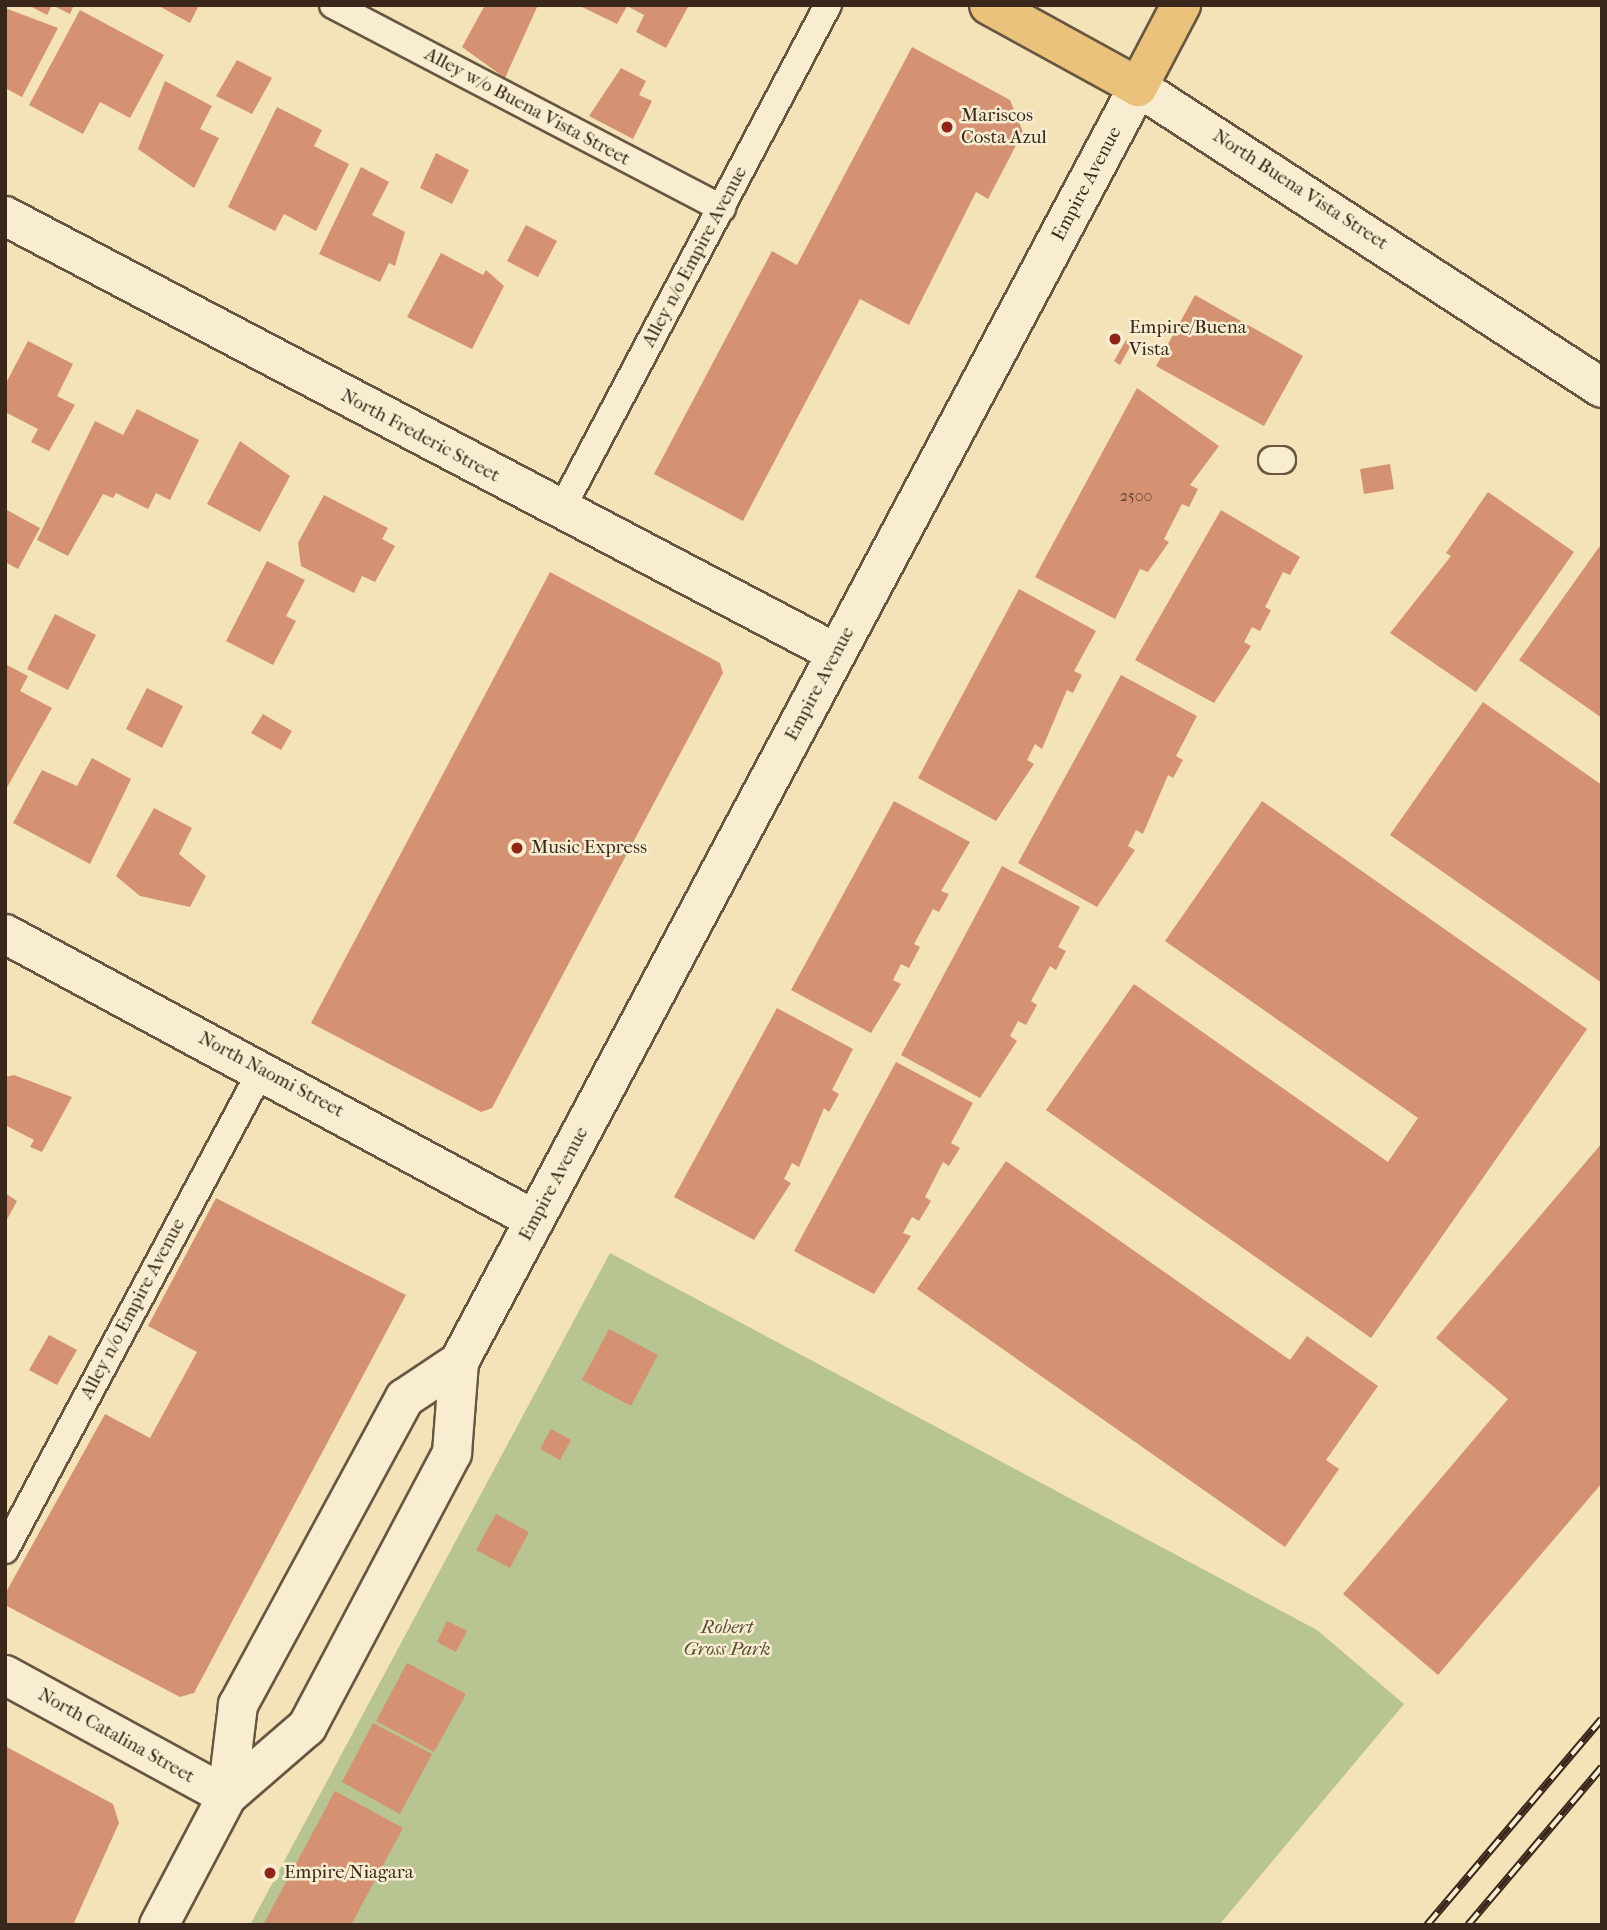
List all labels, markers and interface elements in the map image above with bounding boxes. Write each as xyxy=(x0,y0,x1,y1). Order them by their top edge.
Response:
street label: Alley w/o Buena Vista Street xyxy=(420,43,634,171)
place label: Mariscos Costa Azul xyxy=(961,105,1047,149)
marker: Mariscos Costa Azul xyxy=(939,119,955,135)
street label: Empire Avenue xyxy=(1047,123,1127,245)
street label: North Buena Vista Street xyxy=(1208,125,1392,255)
street label: Alley n/o Empire Avenue xyxy=(638,163,752,351)
place label: Empire/Buena Vista xyxy=(1129,317,1246,361)
marker: Empire/Buena Vista xyxy=(1107,331,1123,347)
street label: North Frederic Street xyxy=(337,384,503,488)
house number: 2500 xyxy=(1120,486,1152,506)
street label: Empire Avenue xyxy=(780,623,860,745)
place label: Music Express xyxy=(531,837,647,859)
marker: Music Express xyxy=(509,840,525,856)
street label: North Naomi Street xyxy=(194,1027,348,1123)
street label: Empire Avenue xyxy=(514,1123,594,1245)
street label: Alley n/o Empire Avenue xyxy=(76,1215,190,1403)
park label: Robert Gross Park xyxy=(683,1617,771,1661)
street label: North Catalina Street xyxy=(34,1684,198,1788)
place label: Empire/Niagara xyxy=(284,1862,414,1884)
marker: Empire/Niagara xyxy=(262,1865,278,1881)

